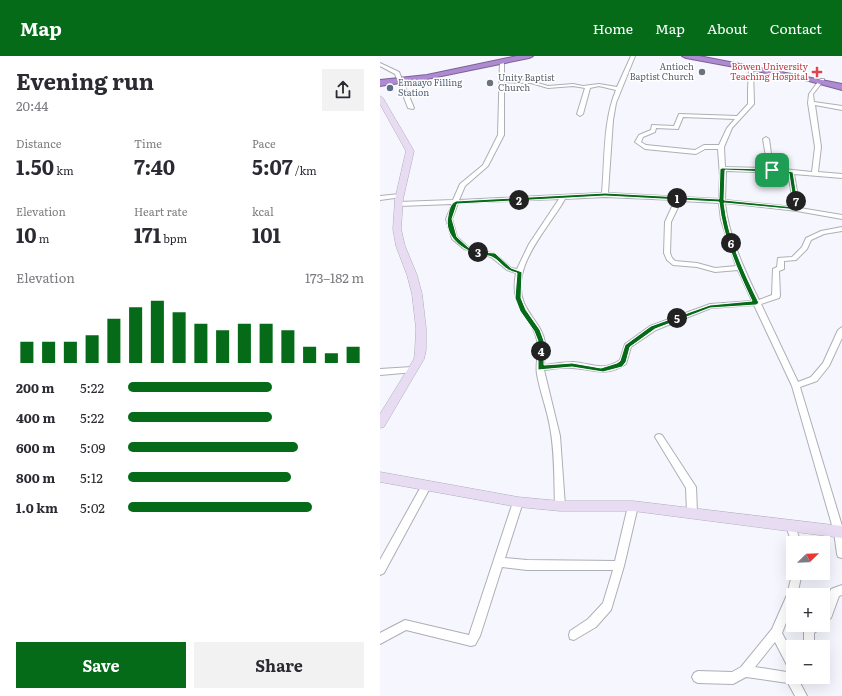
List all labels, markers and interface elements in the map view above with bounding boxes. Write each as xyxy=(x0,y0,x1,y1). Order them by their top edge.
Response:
text: Map xyxy=(20,14,62,42)
text: Home xyxy=(593,18,633,38)
text: Map xyxy=(655,18,685,38)
text: About xyxy=(707,18,748,38)
text: Contact xyxy=(770,18,822,38)
place label: Antioch Baptist Church xyxy=(630,59,694,83)
place label: Bowen University Teaching Hospital xyxy=(730,59,809,83)
text: Evening run xyxy=(16,64,154,97)
marker: Bowen University Teaching Hospital xyxy=(811,66,823,78)
marker: Antioch Baptist Church xyxy=(697,67,707,77)
button: share xyxy=(322,69,364,111)
place label: Unity Baptist Church xyxy=(498,70,555,94)
place label: Emaayo Filling Station xyxy=(398,75,463,99)
marker: Unity Baptist Church xyxy=(485,78,495,88)
marker: Emaayo Filling Station xyxy=(385,83,395,93)
text: 20:44 xyxy=(16,96,49,115)
text: Distance xyxy=(16,135,61,151)
text: Time xyxy=(134,135,162,151)
text: Pace xyxy=(252,135,276,151)
text: 1.50 xyxy=(16,151,54,181)
text: 7:40 xyxy=(134,151,175,181)
text: 5:07 xyxy=(252,151,293,181)
pin xyxy=(755,153,789,187)
icon: arrive xyxy=(761,159,783,181)
text: km xyxy=(54,162,74,178)
text: /km xyxy=(293,162,317,178)
pin: 1 xyxy=(667,188,687,208)
pin: 2 xyxy=(509,190,529,210)
text: 1 xyxy=(675,190,679,206)
pin: 7 xyxy=(786,191,806,211)
text: 2 xyxy=(516,192,522,208)
text: 7 xyxy=(793,193,799,209)
text: Elevation xyxy=(16,203,66,219)
text: Heart rate xyxy=(134,203,187,219)
text: kcal xyxy=(252,203,274,219)
text: 10 xyxy=(16,219,37,249)
text: 171 xyxy=(134,219,161,249)
text: 101 xyxy=(252,219,281,249)
text: m xyxy=(37,230,49,246)
text: bpm xyxy=(161,230,187,246)
pin: 6 xyxy=(721,233,741,253)
text: 6 xyxy=(728,235,734,251)
pin: 3 xyxy=(468,242,488,262)
text: 3 xyxy=(475,244,481,260)
text: Elevation xyxy=(16,268,75,287)
text: 173–182 m xyxy=(305,268,364,287)
pin: 5 xyxy=(667,308,687,328)
text: 5 xyxy=(674,310,680,326)
pin: 4 xyxy=(531,341,551,361)
text: 4 xyxy=(538,343,544,359)
text: 200 m xyxy=(16,378,55,397)
text: 5:22 xyxy=(80,378,104,397)
text: 400 m xyxy=(16,408,55,427)
text: 5:22 xyxy=(80,408,104,427)
text: 600 m xyxy=(16,438,55,457)
text: 5:09 xyxy=(80,438,105,457)
text: 800 m xyxy=(16,468,55,487)
text: 5:12 xyxy=(80,468,103,487)
text: 1.0 km xyxy=(16,498,58,517)
text: 5:02 xyxy=(80,498,105,517)
north arrow xyxy=(786,536,830,580)
map controls xyxy=(786,536,830,684)
button: + xyxy=(786,588,830,632)
button: − xyxy=(786,640,830,684)
button: Save xyxy=(16,642,186,688)
button: Share xyxy=(194,642,364,688)

